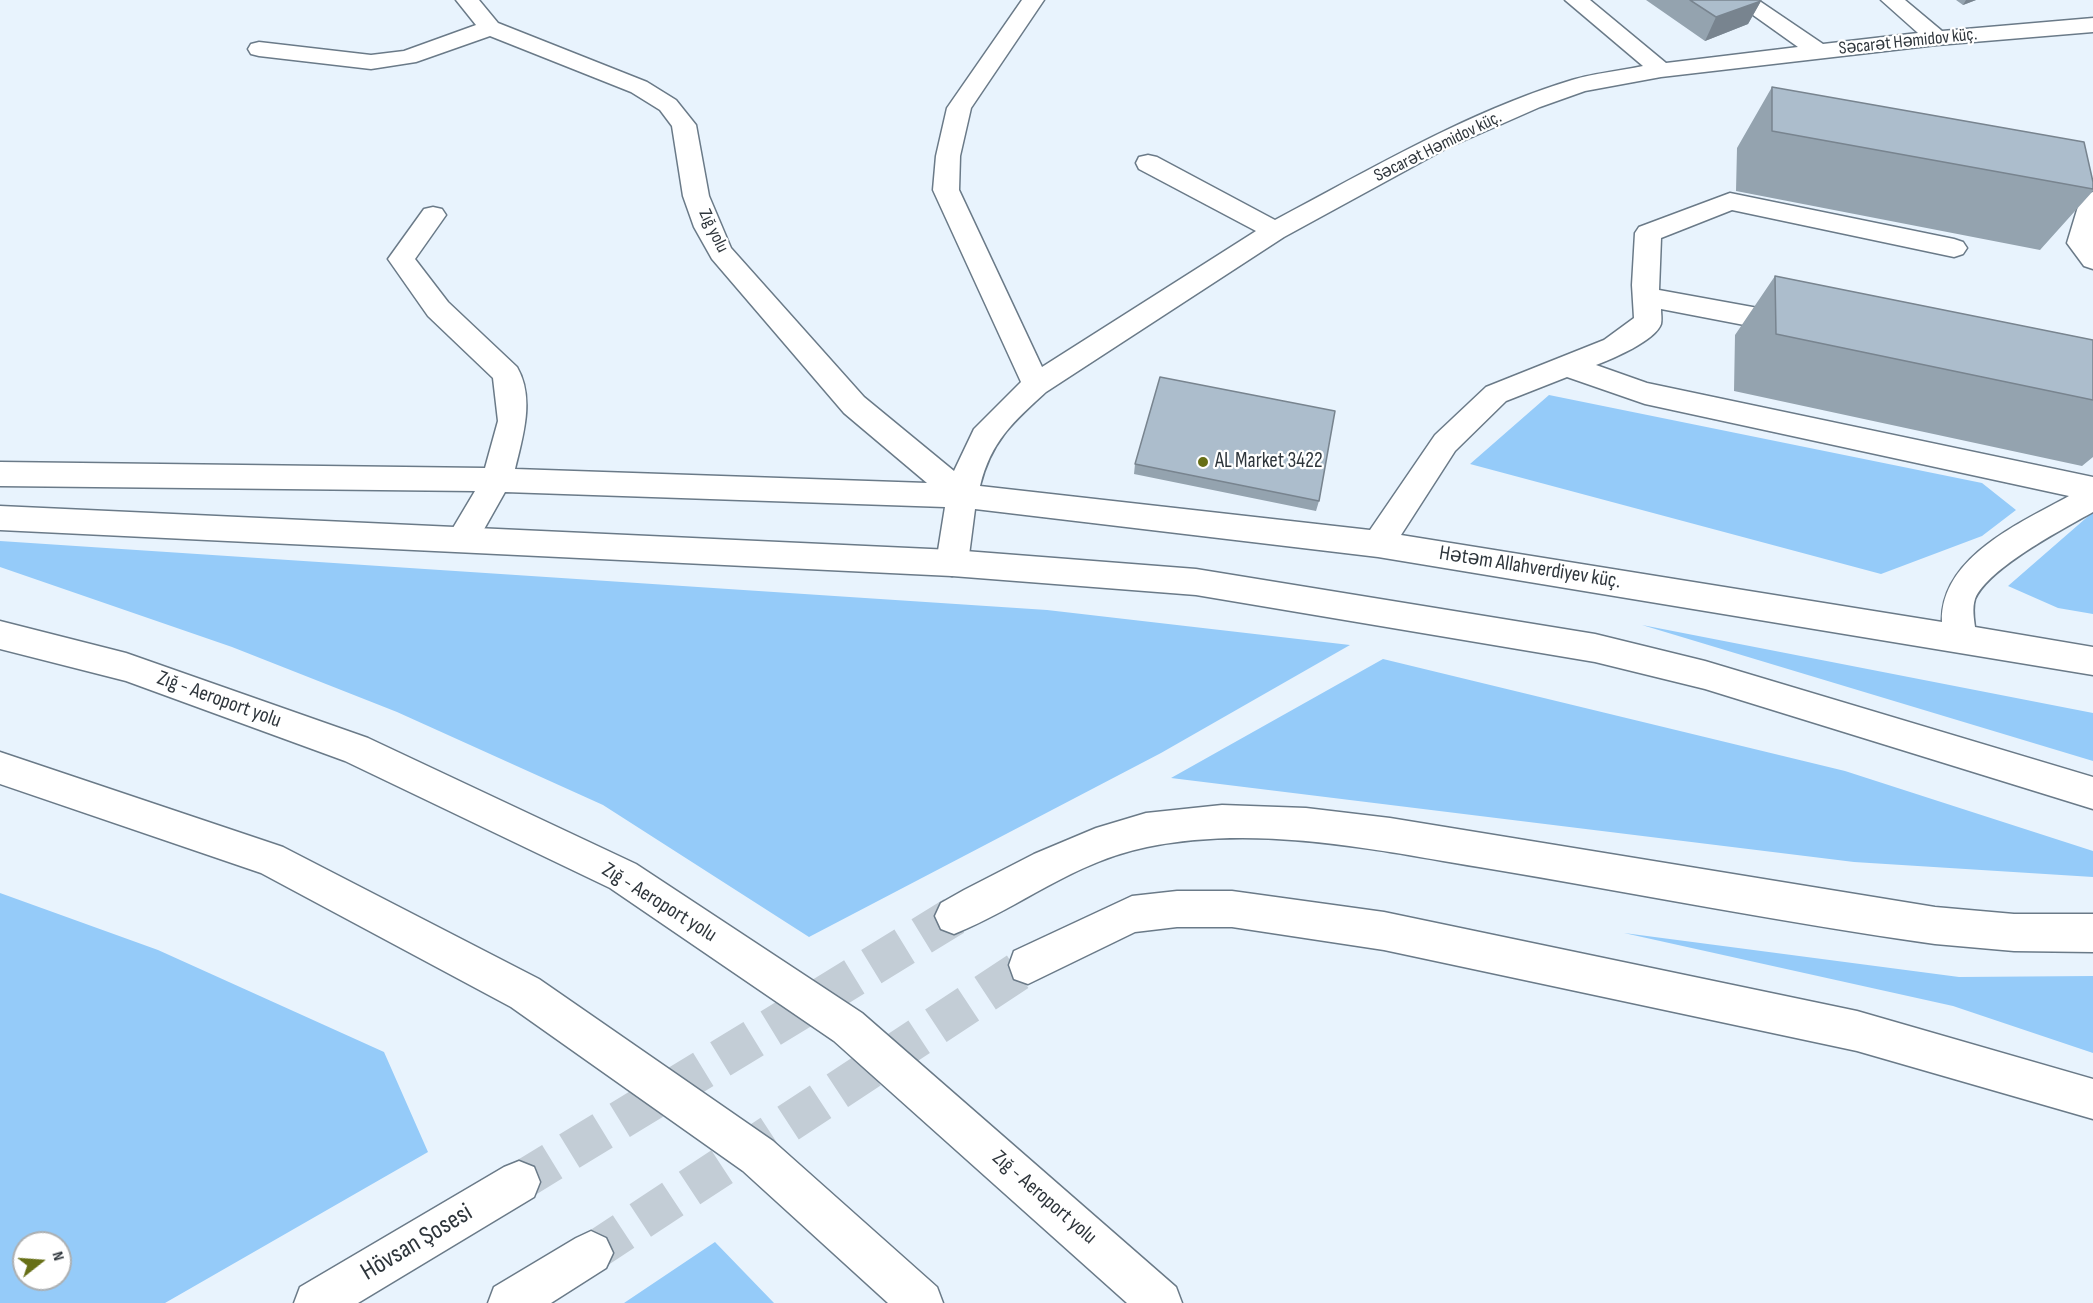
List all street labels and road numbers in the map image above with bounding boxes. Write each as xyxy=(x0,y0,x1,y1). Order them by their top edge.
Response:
street label: Səcarət Həmidov küç. xyxy=(1838,24,1978,60)
street label: Səcarət Həmidov küç. xyxy=(1371,107,1505,187)
street label: Zığ yolu xyxy=(693,206,733,256)
street label: Hətəm Allahverdiyev küç. xyxy=(1437,541,1623,595)
street label: Zığ - Aeroport yolu xyxy=(154,666,284,734)
street label: Zığ - Aeroport yolu xyxy=(597,858,721,948)
street label: Zığ - Aeroport yolu xyxy=(987,1146,1101,1250)
street label: Hövsan Şosesi xyxy=(356,1198,478,1288)

